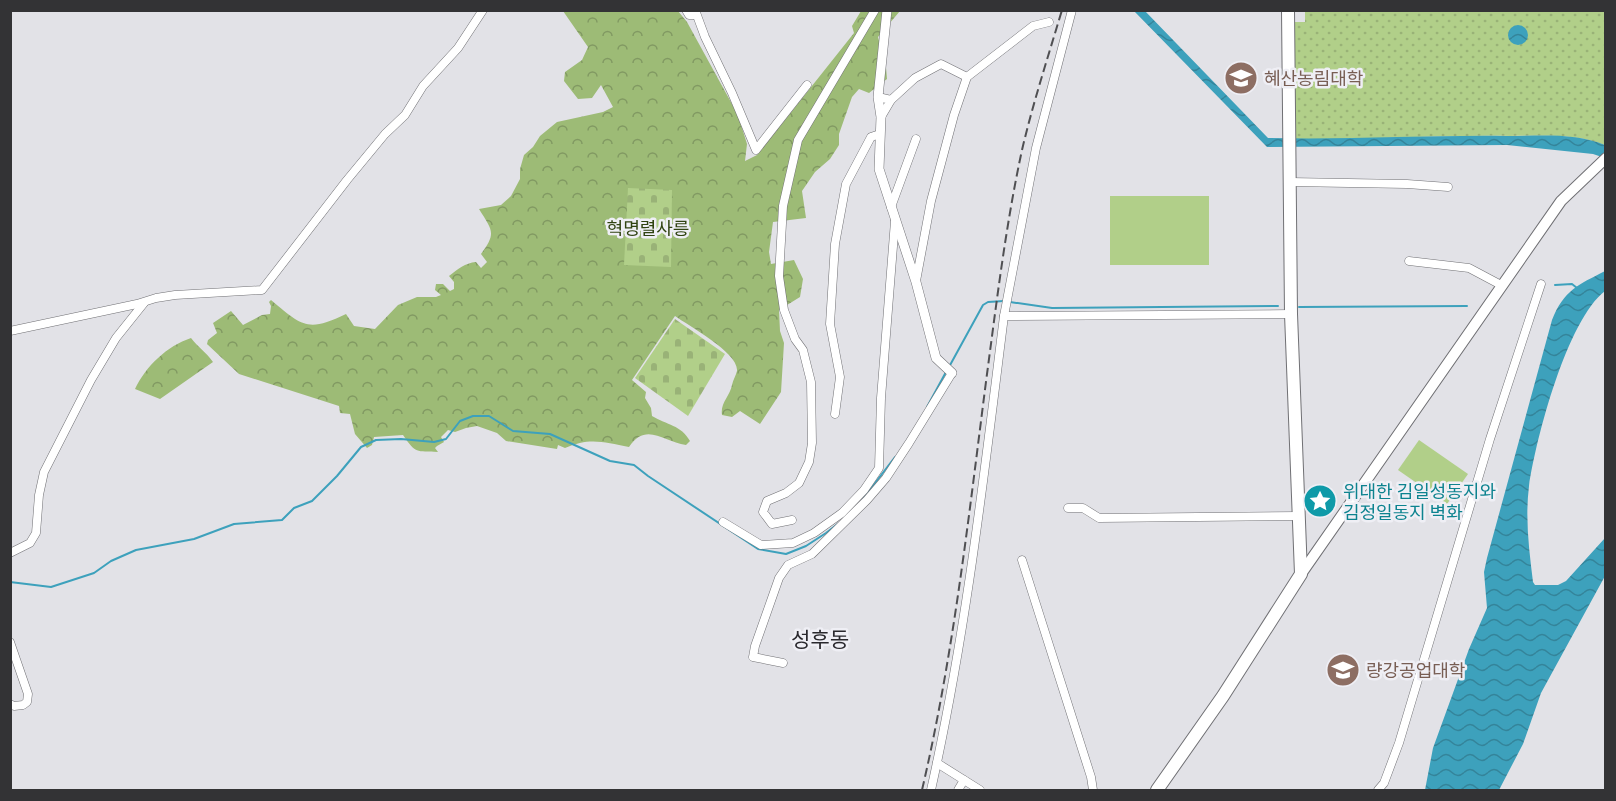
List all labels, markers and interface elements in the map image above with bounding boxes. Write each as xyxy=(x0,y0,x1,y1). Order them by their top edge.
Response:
school or university icon: 혜산농림대학 xyxy=(1223,60,1259,96)
place label: 혜산농림대학 xyxy=(1264,65,1363,92)
park label: 혁명렬사릉 xyxy=(607,215,689,242)
place label: 위대한 김일성동지와 김정일동지 벽화 xyxy=(1343,478,1496,526)
place icon: 위대한 김일성동지와 김정일동지 벽화 xyxy=(1302,483,1338,519)
district label: 성후동 xyxy=(791,623,849,655)
school or university icon: 량강공업대학 xyxy=(1325,652,1361,688)
place label: 량강공업대학 xyxy=(1366,657,1465,684)

